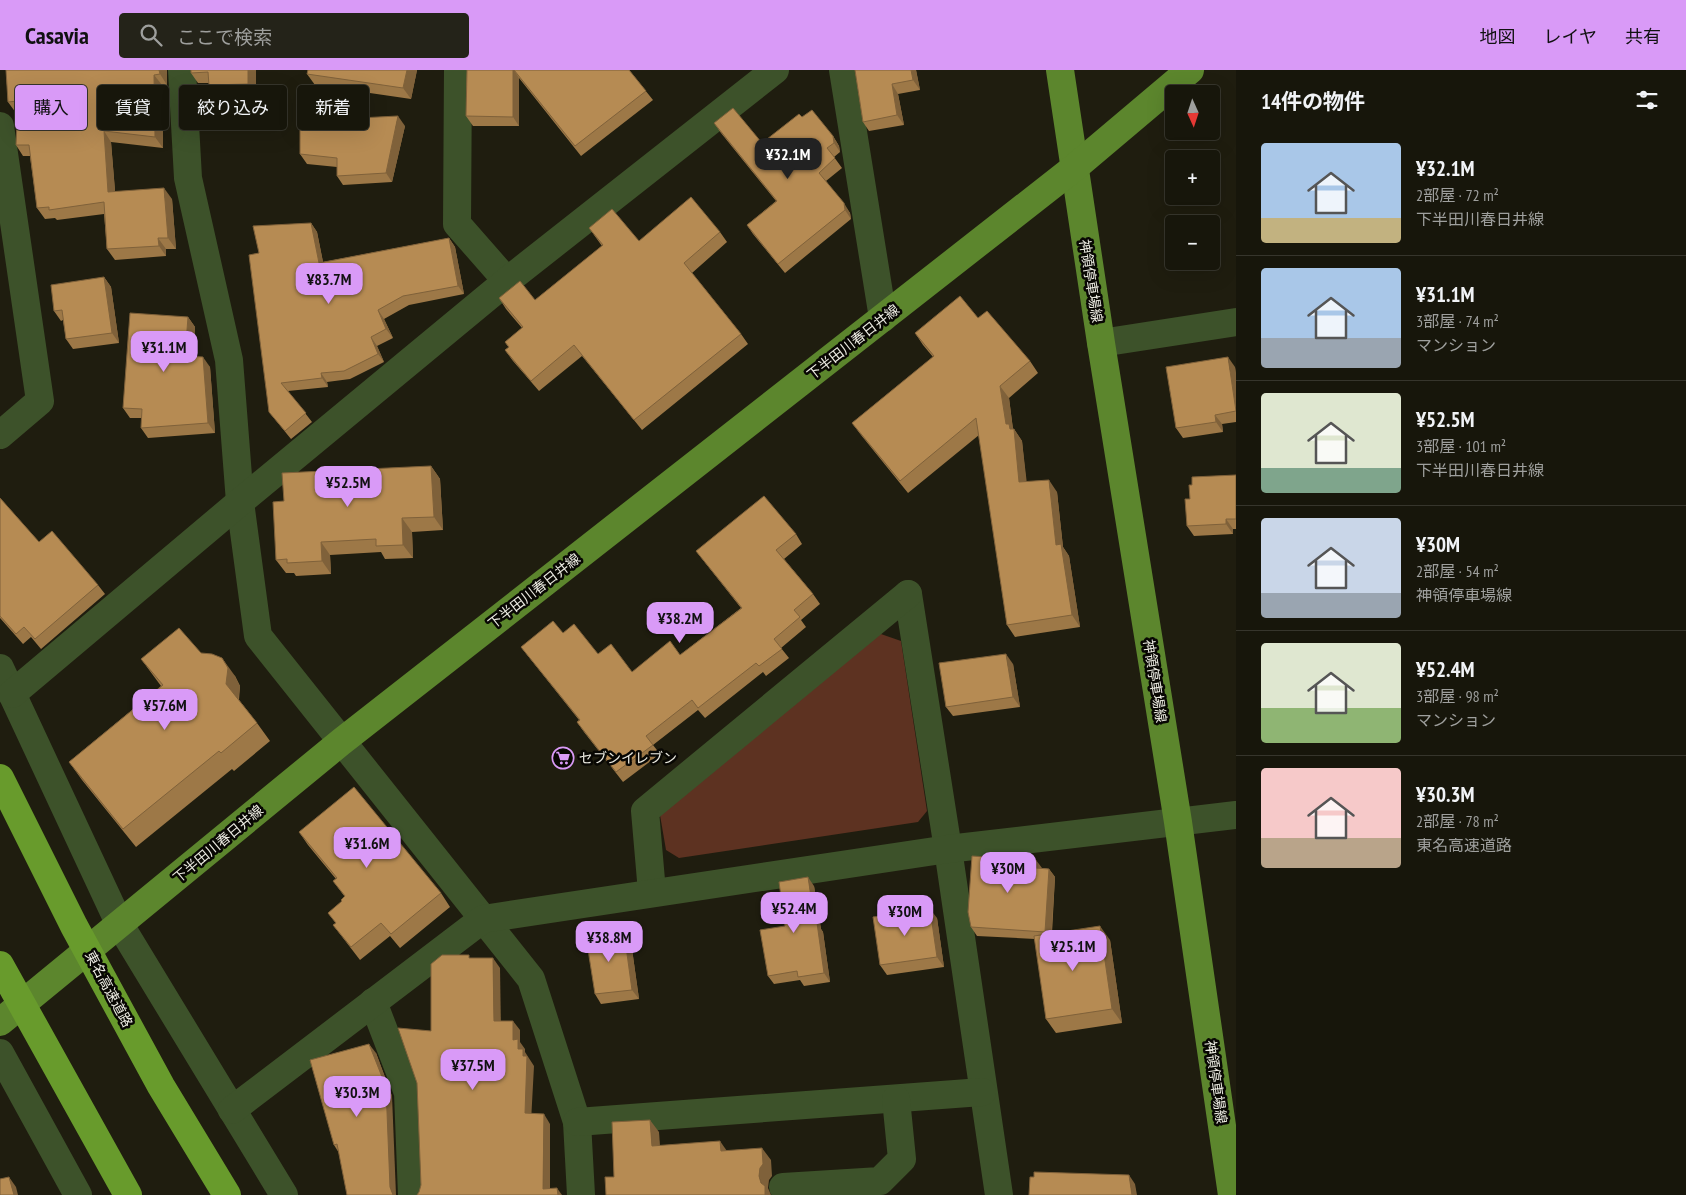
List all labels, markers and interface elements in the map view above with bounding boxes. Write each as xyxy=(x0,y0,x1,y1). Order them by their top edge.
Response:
search box xyxy=(119,13,469,58)
text: Casavia xyxy=(25,20,89,51)
icon: search xyxy=(137,21,165,49)
text: ここで検索 xyxy=(177,25,272,49)
text: 地図 xyxy=(1480,25,1516,48)
text: レイヤ xyxy=(1544,25,1597,48)
text: 共有 xyxy=(1625,25,1661,48)
chip: 購入 xyxy=(15,85,87,130)
chip: 賃貸 xyxy=(97,85,169,130)
chip: 絞り込み xyxy=(179,85,287,130)
chip: 新着 xyxy=(297,85,369,130)
north arrow xyxy=(1165,85,1220,140)
map controls xyxy=(1165,85,1220,270)
icon: filters xyxy=(1633,86,1661,114)
text: 14件の物件 xyxy=(1261,88,1365,115)
pin: ¥32.1M xyxy=(747,138,829,180)
text: ¥32.1M xyxy=(766,144,810,164)
button: + xyxy=(1165,150,1220,205)
text: ¥32.1M xyxy=(1416,155,1475,182)
icon: home xyxy=(1301,163,1361,223)
text: 2部屋 · 72 m² xyxy=(1416,185,1499,205)
text: 下半田川春日井線 xyxy=(1416,209,1544,229)
button: − xyxy=(1165,215,1220,270)
street label: 神領停車場線 xyxy=(1076,238,1106,324)
pin: ¥83.7M xyxy=(288,262,370,305)
text: ¥83.7M xyxy=(307,269,351,289)
text: ¥31.1M xyxy=(1416,281,1475,308)
icon: home xyxy=(1301,288,1361,348)
street label: 下半田川春日井線 xyxy=(803,300,903,384)
text: 3部屋 · 74 m² xyxy=(1416,311,1499,331)
pin: ¥31.1M xyxy=(123,330,205,373)
text: マンション xyxy=(1416,335,1496,355)
text: ¥31.1M xyxy=(142,337,186,357)
text: ¥52.5M xyxy=(1416,406,1475,433)
icon: home xyxy=(1301,413,1361,473)
text: 3部屋 · 101 m² xyxy=(1416,436,1506,456)
text: 下半田川春日井線 xyxy=(1416,460,1544,480)
pin: ¥52.5M xyxy=(307,466,389,508)
text: ¥52.5M xyxy=(326,472,370,492)
text: ¥30M xyxy=(1416,531,1460,558)
icon: home xyxy=(1301,538,1361,598)
street label: 下半田川春日井線 xyxy=(484,549,584,633)
text: 2部屋 · 54 m² xyxy=(1416,561,1499,581)
text: 神領停車場線 xyxy=(1416,585,1512,605)
pin: ¥38.2M xyxy=(639,602,721,644)
text: ¥38.2M xyxy=(658,608,702,628)
street label: 神領停車場線 xyxy=(1140,638,1170,724)
text: ¥52.4M xyxy=(1416,656,1475,683)
icon: home xyxy=(1301,663,1361,723)
text: 3部屋 · 98 m² xyxy=(1416,686,1499,706)
pin: ¥57.6M xyxy=(124,688,206,731)
text: ¥57.6M xyxy=(143,695,187,715)
text: マンション xyxy=(1416,710,1496,730)
supermarket icon: セブンイレブン xyxy=(551,746,575,770)
place label: セブンイレブン xyxy=(579,749,677,767)
text: ¥30.3M xyxy=(1416,781,1475,808)
icon: home xyxy=(1301,788,1361,848)
street label: 下半田川春日井線 xyxy=(169,801,267,887)
text: 2部屋 · 78 m² xyxy=(1416,811,1499,831)
pin: ¥31.6M xyxy=(326,826,408,869)
text: ¥31.6M xyxy=(345,833,389,853)
text: 東名高速道路 xyxy=(1416,835,1512,855)
pin: ¥30M xyxy=(978,852,1038,894)
text: ¥30M xyxy=(991,858,1025,878)
pin: ¥52.4M xyxy=(753,892,835,934)
pin: ¥30M xyxy=(875,894,935,937)
text: ¥52.4M xyxy=(772,898,816,918)
text: ¥30M xyxy=(888,901,922,921)
pin: ¥38.8M xyxy=(568,920,650,963)
text: ¥38.8M xyxy=(587,927,631,947)
pin: ¥25.1M xyxy=(1032,930,1114,972)
text: ¥25.1M xyxy=(1051,936,1095,956)
street label: 東名高速道路 xyxy=(81,948,137,1030)
street label: 神領停車場線 xyxy=(1201,1039,1231,1125)
pin: ¥37.5M xyxy=(432,1048,514,1091)
text: ¥37.5M xyxy=(451,1055,495,1075)
pin: ¥30.3M xyxy=(316,1076,398,1118)
text: ¥30.3M xyxy=(335,1082,379,1102)

